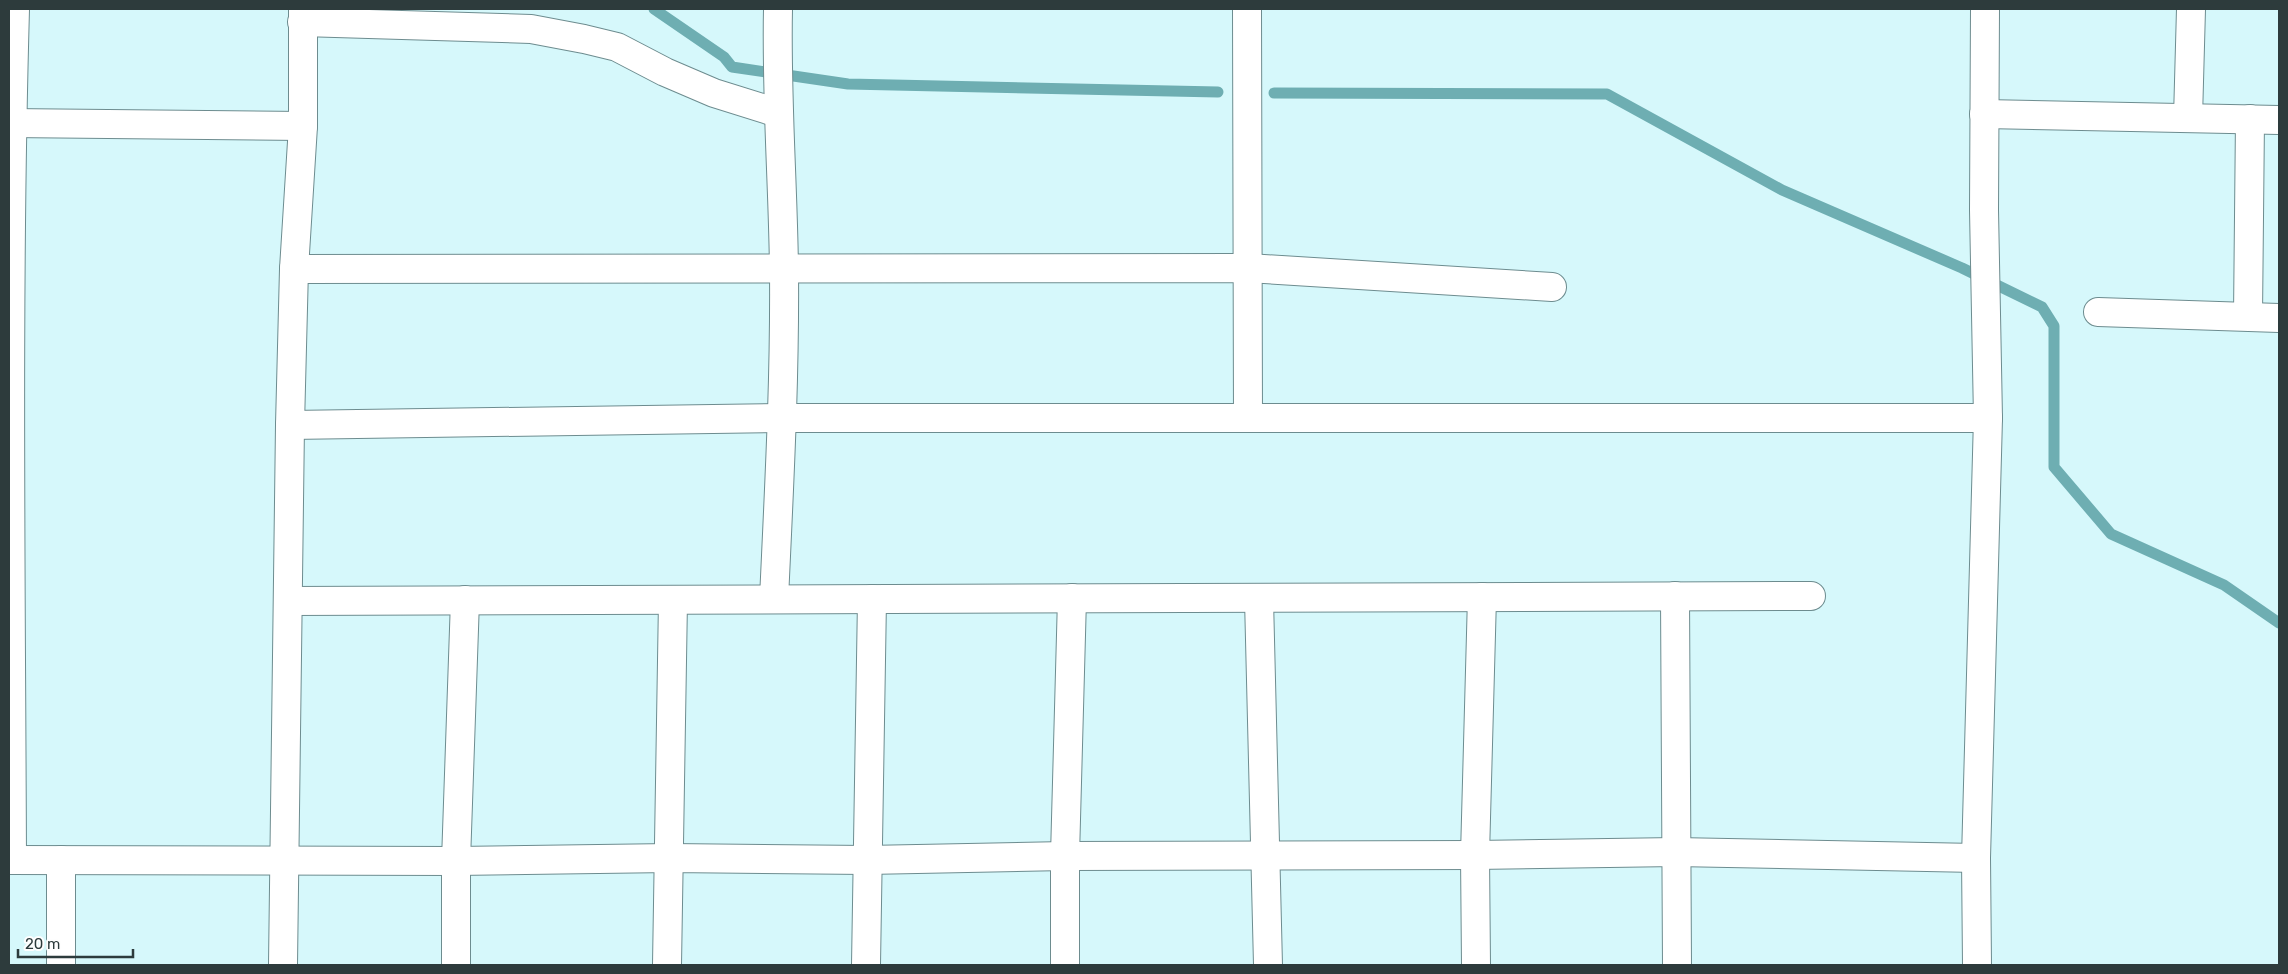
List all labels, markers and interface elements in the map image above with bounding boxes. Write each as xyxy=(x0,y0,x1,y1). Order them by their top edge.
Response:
scale bar xyxy=(18,926,132,958)
text: 20 m xyxy=(25,935,60,953)

